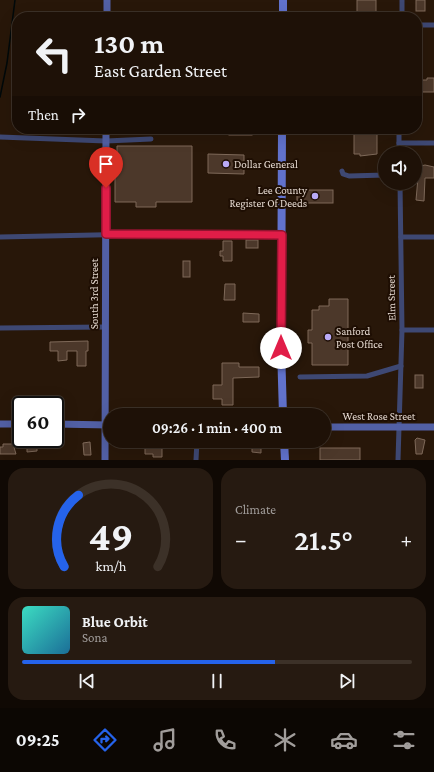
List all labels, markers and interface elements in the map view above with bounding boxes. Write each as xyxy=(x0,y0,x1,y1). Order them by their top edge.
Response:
icon: left xyxy=(28,28,80,80)
text: 130 m xyxy=(94,28,164,59)
text: East Garden Street xyxy=(94,61,227,81)
icon: right xyxy=(67,104,89,126)
text: Then xyxy=(28,107,59,123)
map controls xyxy=(378,146,422,190)
button: sound xyxy=(378,146,422,190)
pin xyxy=(89,147,123,188)
icon: arrive xyxy=(95,153,117,175)
place label: Dollar General xyxy=(234,158,298,170)
marker: Dollar General xyxy=(221,159,231,169)
place label: Lee County Register Of Deeds xyxy=(230,184,308,210)
marker: Lee County Register Of Deeds xyxy=(310,191,320,201)
street label: South 3rd Street xyxy=(88,258,100,329)
street label: Elm Street xyxy=(385,275,397,321)
place label: Sanford Post Office xyxy=(336,325,383,350)
position arrow xyxy=(260,327,302,369)
marker: Sanford Post Office xyxy=(323,332,333,342)
speed limit sign: 60 xyxy=(12,396,64,448)
street label: West Rose Street xyxy=(343,410,416,422)
text: 09:26 · 1 min · 400 m xyxy=(152,420,282,436)
text: Climate xyxy=(235,502,276,517)
text: 49 xyxy=(88,512,133,558)
text: 21.5° xyxy=(294,523,353,556)
text: − xyxy=(235,527,247,552)
text: + xyxy=(400,527,412,552)
text: km/h xyxy=(95,557,126,573)
text: Blue Orbit xyxy=(82,614,148,630)
text: Sona xyxy=(82,630,108,645)
icon: previous xyxy=(76,670,98,692)
icon: pause xyxy=(206,670,228,692)
icon: next xyxy=(336,670,358,692)
icon: directions xyxy=(91,726,119,754)
icon: music xyxy=(151,726,179,754)
icon: phone xyxy=(211,726,239,754)
icon: climate xyxy=(271,726,299,754)
icon: car xyxy=(330,726,358,754)
icon: filters xyxy=(390,726,418,754)
text: 09:25 xyxy=(16,730,60,750)

